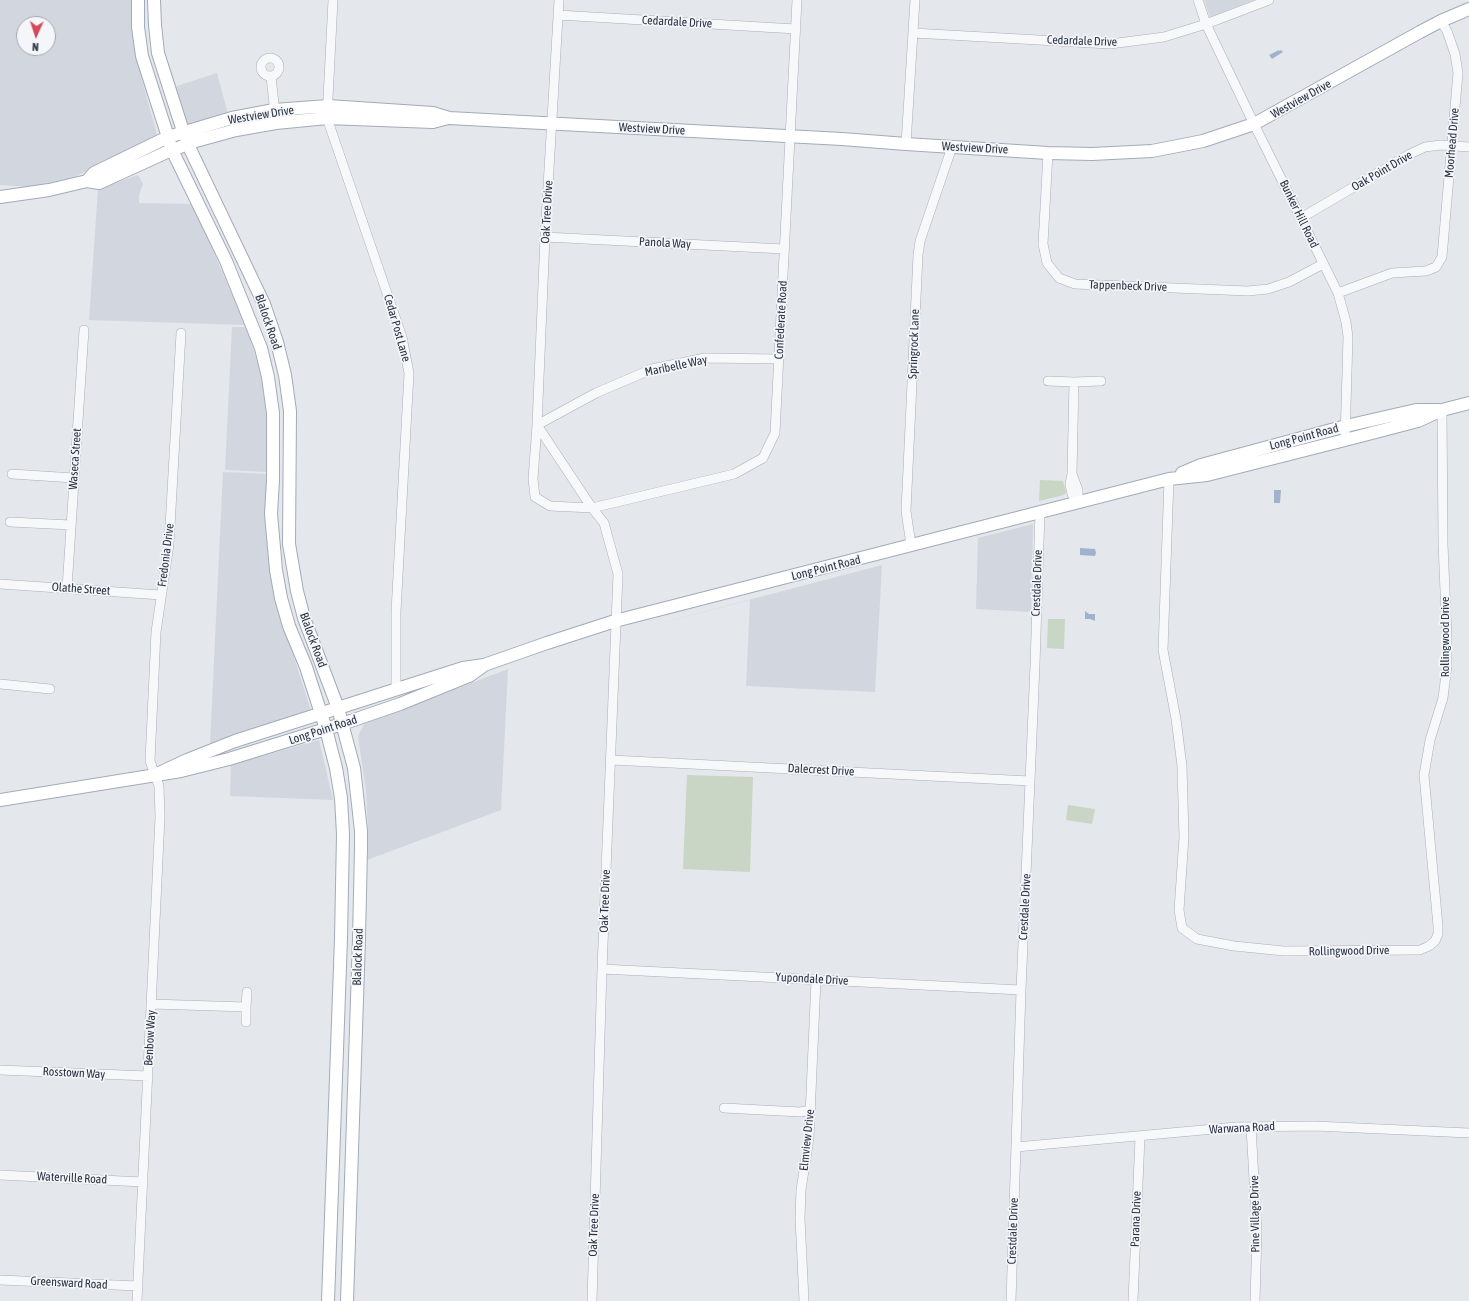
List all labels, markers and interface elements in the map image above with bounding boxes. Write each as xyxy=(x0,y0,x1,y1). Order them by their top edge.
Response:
street label: Cedardale Drive xyxy=(642,13,712,31)
north arrow xyxy=(16,16,56,56)
street label: Cedardale Drive xyxy=(1047,33,1117,49)
text: N xyxy=(32,41,39,53)
street label: Westview Drive xyxy=(1268,77,1334,121)
street label: Westview Drive xyxy=(227,103,295,127)
street label: Moorhead Drive xyxy=(1442,107,1462,179)
street label: Westview Drive xyxy=(618,120,686,138)
street label: Westview Drive xyxy=(941,139,1009,157)
street label: Oak Point Drive xyxy=(1349,148,1415,194)
street label: Bunker Hill Road xyxy=(1276,178,1322,250)
street label: Oak Tree Drive xyxy=(538,180,556,244)
street label: Panola Way xyxy=(639,234,691,252)
street label: Tappenbeck Drive xyxy=(1089,277,1167,295)
street label: Confederate Road xyxy=(772,280,790,360)
street label: Blalock Road xyxy=(252,293,284,351)
street label: Cedar Post Lane xyxy=(381,293,413,363)
street label: Springrock Lane xyxy=(906,309,922,379)
street label: Maribelle Way xyxy=(644,352,708,380)
street label: Long Point Road xyxy=(1268,421,1340,453)
street label: Waseca Street xyxy=(66,428,84,490)
street label: Fredonia Drive xyxy=(155,522,177,588)
street label: Crestdale Drive xyxy=(1029,549,1045,617)
street label: Long Point Road xyxy=(790,552,862,584)
street label: Olathe Street xyxy=(51,580,111,598)
street label: Rollingwood Drive xyxy=(1438,597,1452,677)
street label: Blalock Road xyxy=(296,611,330,669)
street label: Long Point Road xyxy=(287,712,359,748)
street label: Dalecrest Drive xyxy=(787,761,855,779)
street label: Oak Tree Drive xyxy=(597,869,613,933)
street label: Crestdale Drive xyxy=(1016,873,1034,941)
street label: Blalock Road xyxy=(350,928,366,986)
street label: Rollingwood Drive xyxy=(1309,943,1389,959)
street label: Yupondale Drive xyxy=(775,970,849,988)
street label: Benbow Way xyxy=(141,1010,159,1066)
street label: Rosstown Way xyxy=(42,1064,106,1082)
street label: Elmview Drive xyxy=(797,1108,817,1172)
street label: Warwana Road xyxy=(1209,1119,1275,1137)
street label: Waterville Road xyxy=(37,1169,107,1187)
street label: Pine Village Drive xyxy=(1247,1175,1263,1253)
street label: Parana Drive xyxy=(1128,1191,1144,1247)
street label: Oak Tree Drive xyxy=(586,1193,602,1257)
street label: Crestdale Drive xyxy=(1005,1197,1021,1265)
street label: Greensward Road xyxy=(30,1274,108,1292)

